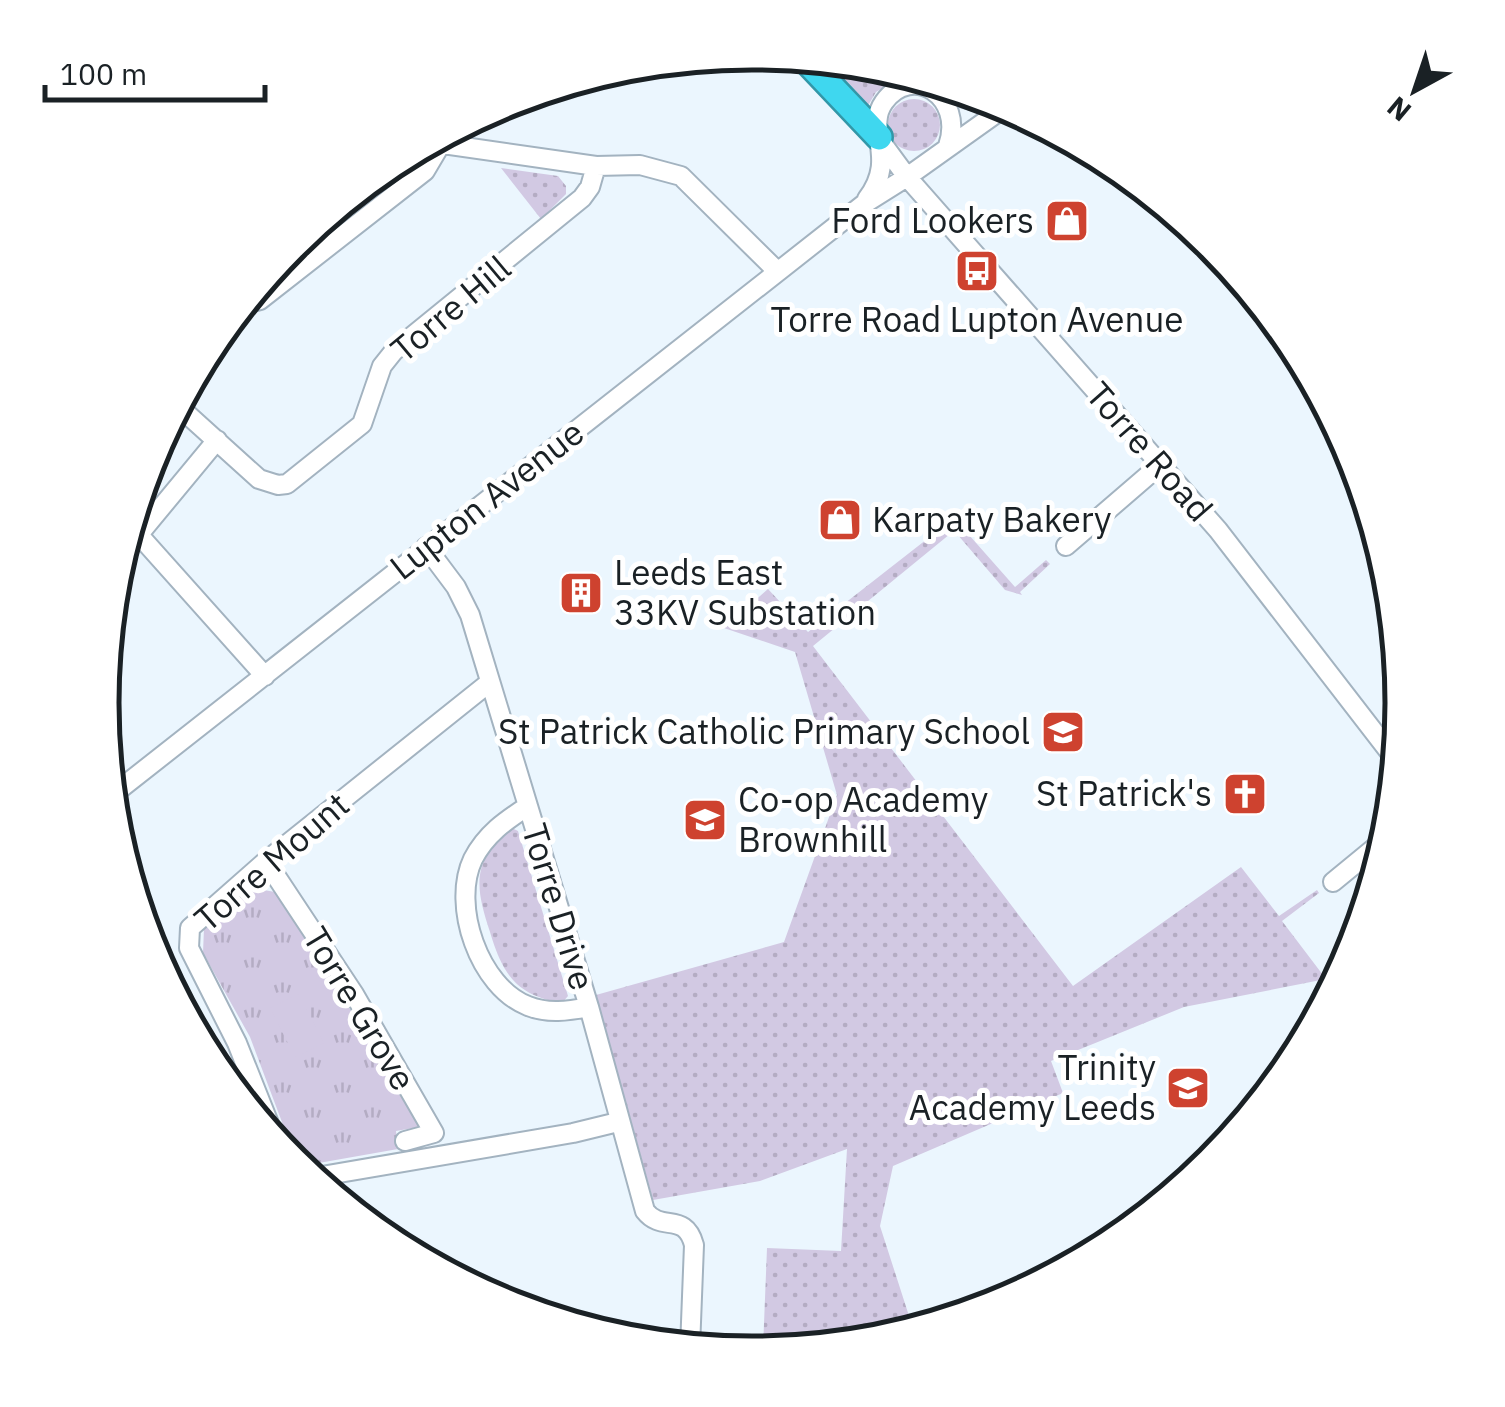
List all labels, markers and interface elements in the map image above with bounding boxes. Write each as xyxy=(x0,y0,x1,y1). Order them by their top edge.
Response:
scale bar xyxy=(45,40,265,102)
north arrow xyxy=(1365,40,1465,140)
text: 100 m xyxy=(60,54,147,93)
text: N xyxy=(1379,89,1418,130)
place label: Ford Lookers xyxy=(831,197,1034,243)
shop icon: Ford Lookers xyxy=(1044,198,1090,244)
street label: Torre Hill xyxy=(381,245,520,372)
bus stop icon: Torre Road Lupton Avenue xyxy=(954,248,1000,294)
place label: Torre Road Lupton Avenue xyxy=(771,296,1183,342)
street label: Torre Road xyxy=(1076,372,1223,531)
street label: Lupton Avenue xyxy=(380,409,593,589)
place label: Karpaty Bakery xyxy=(872,496,1111,542)
shop icon: Karpaty Bakery xyxy=(817,497,863,543)
place label: Leeds East 33KV Substation xyxy=(614,549,876,635)
building icon: Leeds East 33KV Substation xyxy=(558,570,604,616)
place label: St Patrick Catholic Primary School xyxy=(498,708,1030,754)
school or university icon: St Patrick Catholic Primary School xyxy=(1040,709,1086,755)
place label: St Patrick's xyxy=(1036,770,1212,816)
church icon: St Patrick's xyxy=(1222,771,1268,817)
place label: Co-op Academy Brownhill xyxy=(738,776,988,862)
street label: Torre Mount xyxy=(184,781,358,941)
school or university icon: Co-op Academy Brownhill xyxy=(682,797,728,843)
street label: Torre Drive xyxy=(512,818,606,995)
street label: Torre Grove xyxy=(293,918,427,1099)
place label: Trinity Academy Leeds xyxy=(909,1044,1156,1130)
school or university icon: Trinity Academy Leeds xyxy=(1165,1065,1211,1111)

